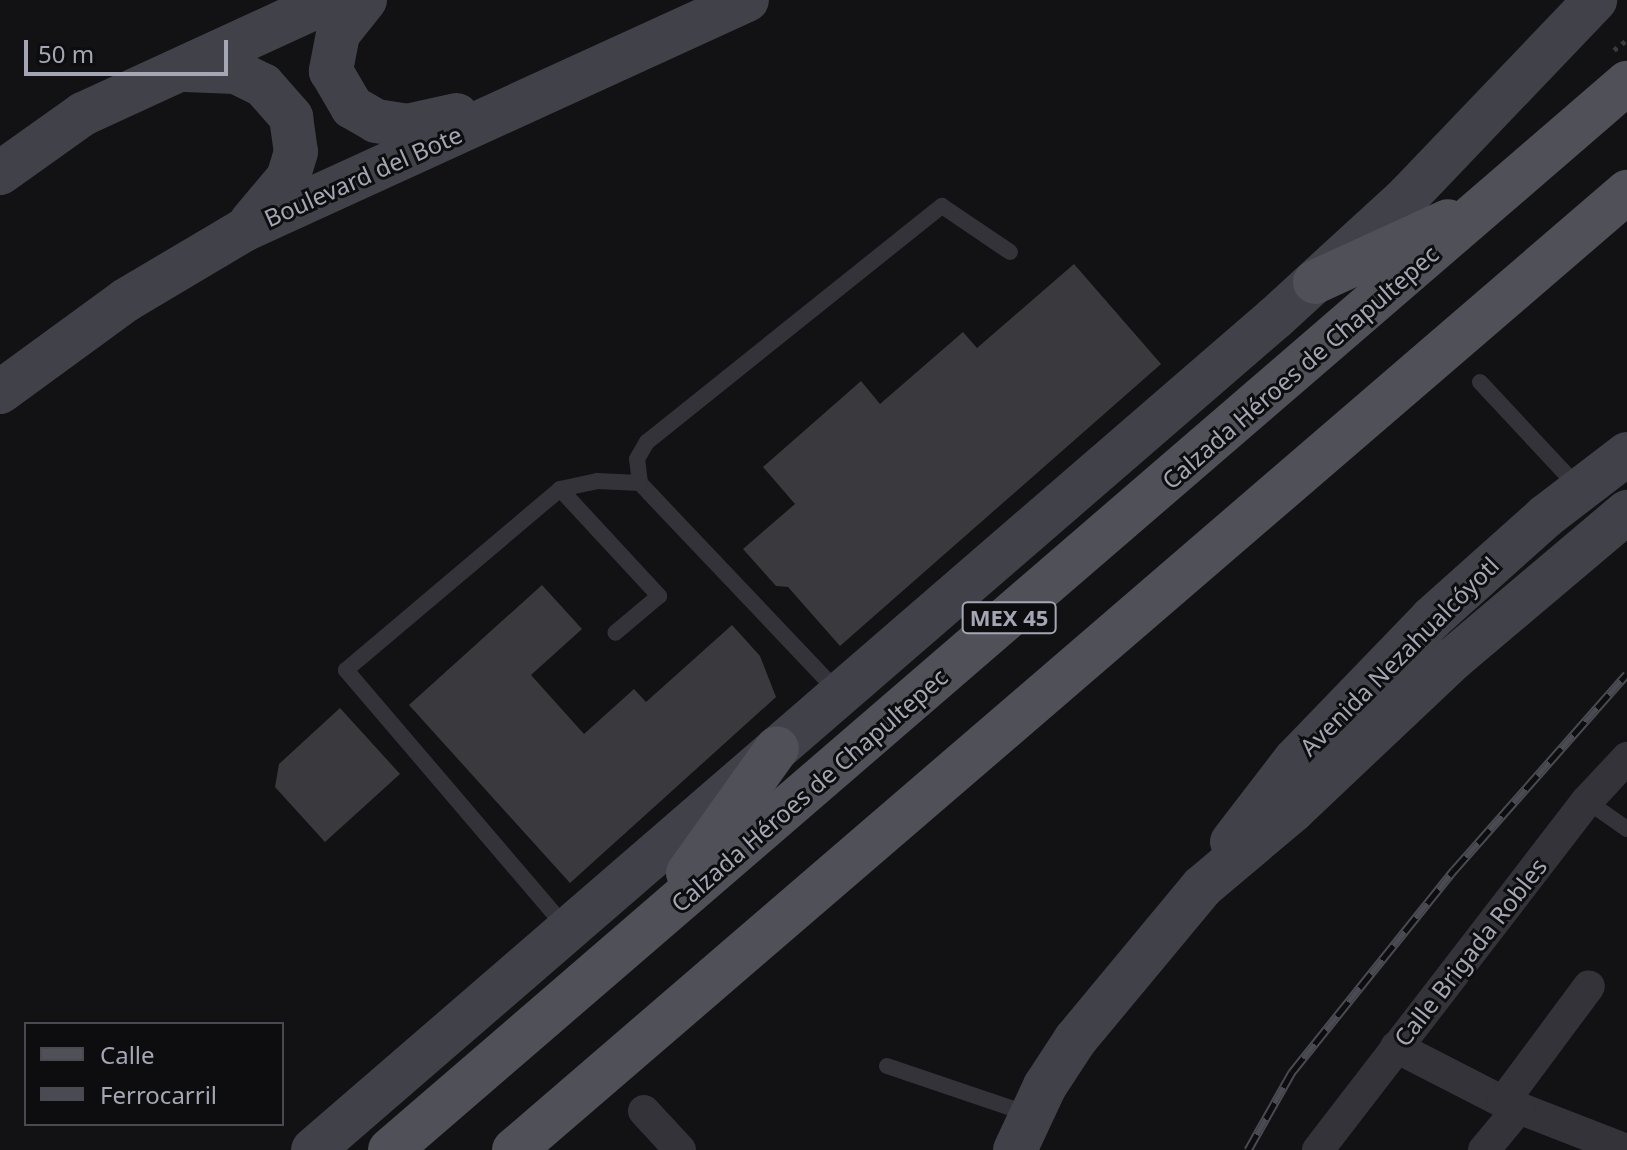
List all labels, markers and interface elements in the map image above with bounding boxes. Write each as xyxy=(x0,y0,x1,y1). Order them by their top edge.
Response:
scale bar xyxy=(28,24,232,74)
text: 50 m xyxy=(38,37,94,70)
street label: Boulevard del Bote xyxy=(260,119,466,233)
street label: Calzada Héroes de Chapultepec xyxy=(1156,239,1444,495)
street label: Avenida Nezahualcóyotl xyxy=(1294,551,1504,761)
road number: MEX 45 xyxy=(961,600,1057,636)
street label: Calzada Héroes de Chapultepec xyxy=(665,662,953,918)
street label: Calle Brigada Robles xyxy=(1388,852,1552,1052)
legend xyxy=(24,1022,284,1126)
text: Calle xyxy=(100,1038,155,1071)
text: Ferrocarril xyxy=(100,1078,217,1111)

